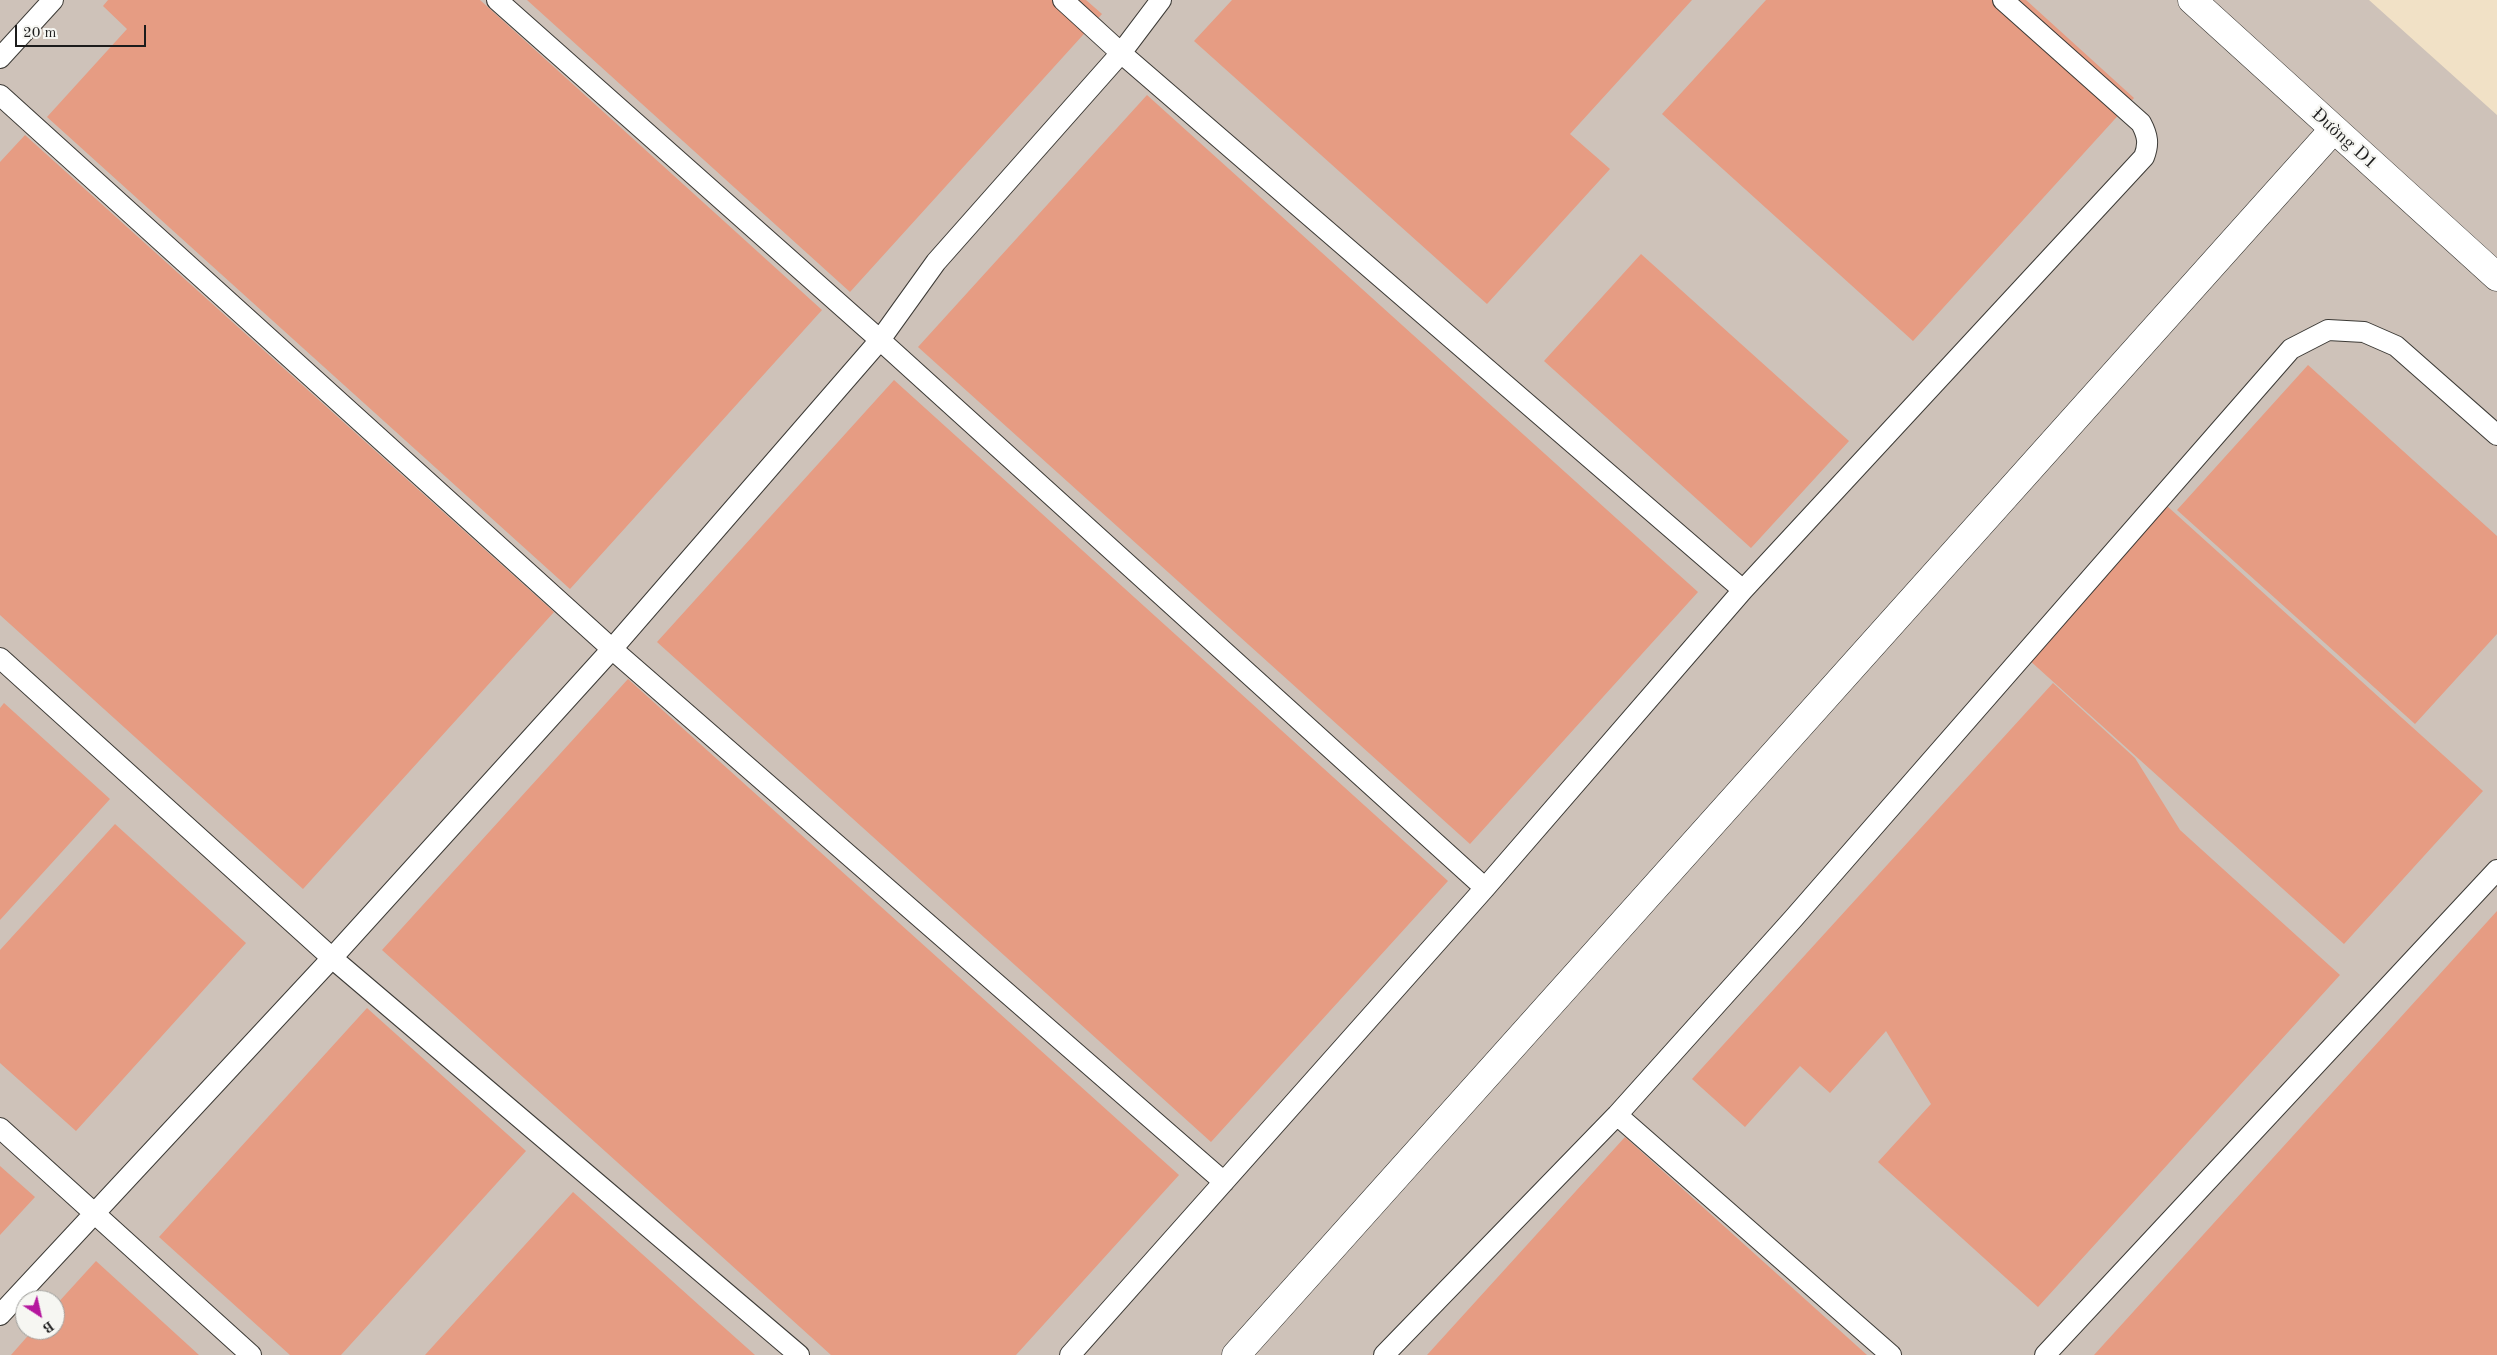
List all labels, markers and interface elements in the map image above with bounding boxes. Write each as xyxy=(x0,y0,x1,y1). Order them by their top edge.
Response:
scale bar xyxy=(18,15,149,47)
text: 20 m xyxy=(23,26,57,41)
street label: Đường D1 xyxy=(2307,104,2381,174)
north arrow xyxy=(15,1290,65,1340)
text: B xyxy=(40,1318,56,1335)

